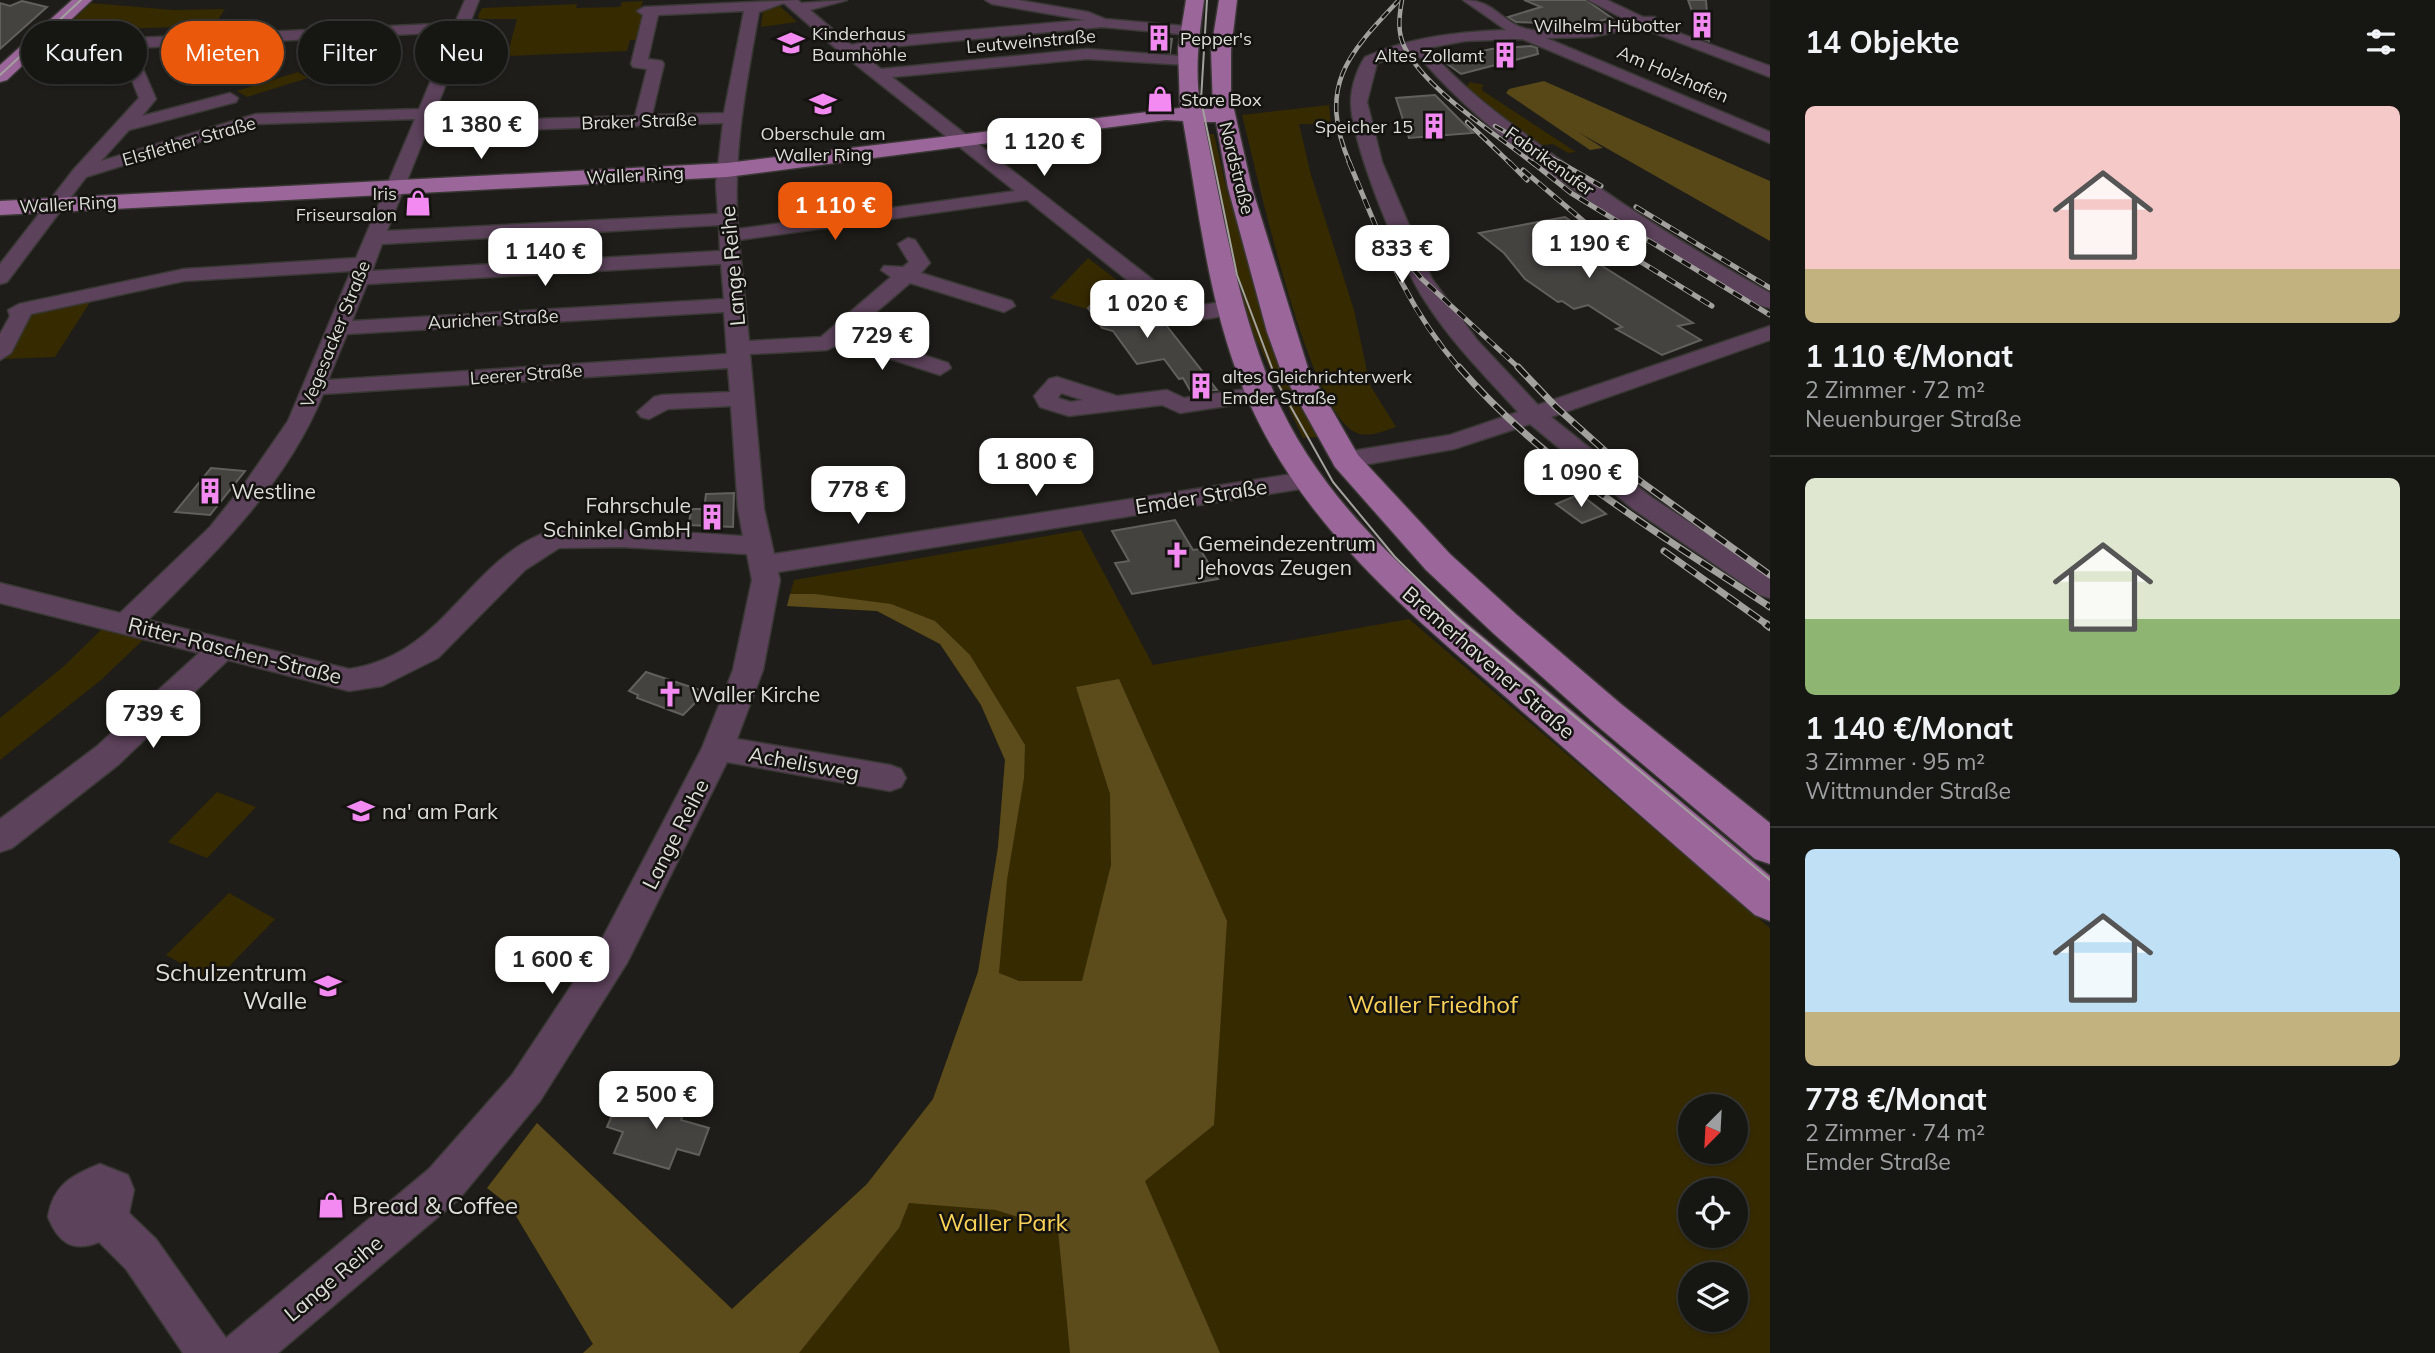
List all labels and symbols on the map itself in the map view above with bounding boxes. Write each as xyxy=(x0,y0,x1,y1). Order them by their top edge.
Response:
building icon: Wilhelm Hübotter xyxy=(1687,10,1717,40)
place label: Wilhelm Hübotter xyxy=(1534,14,1681,37)
place label: Kinderhaus Baumhöhle xyxy=(812,22,907,66)
building icon: Pepper's xyxy=(1144,23,1174,53)
street label: Leutweinstraße xyxy=(965,24,1097,58)
place label: Pepper's xyxy=(1180,27,1252,50)
school or university icon: Kinderhaus Baumhöhle xyxy=(776,28,806,58)
building icon: Altes Zollamt xyxy=(1490,40,1520,70)
street label: Am Holzhafen xyxy=(1614,40,1732,108)
place label: Altes Zollamt xyxy=(1375,44,1484,67)
shop icon: Store Box xyxy=(1145,84,1175,114)
place label: Store Box xyxy=(1181,88,1262,111)
school or university icon: Oberschule am Waller Ring xyxy=(808,89,838,119)
pin: 1 380 € xyxy=(416,102,546,161)
street label: Braker Straße xyxy=(581,107,697,135)
street label: Elsflether Straße xyxy=(120,111,258,171)
building icon: Speicher 15 xyxy=(1419,111,1449,141)
place label: Speicher 15 xyxy=(1315,115,1413,138)
pin: 1 120 € xyxy=(979,118,1109,178)
street label: Nordstraße xyxy=(1214,119,1260,217)
street label: Fabrikenufer xyxy=(1501,121,1599,201)
place label: Oberschule am Waller Ring xyxy=(760,122,886,166)
street label: Waller Ring xyxy=(586,161,684,189)
place label: Iris Friseursalon xyxy=(296,182,397,226)
pin: 1 110 € xyxy=(770,182,900,242)
shop icon: Iris Friseursalon xyxy=(403,188,433,218)
street label: Waller Ring xyxy=(19,190,117,218)
street label: Lange Reihe xyxy=(714,205,750,327)
pin: 1 190 € xyxy=(1524,220,1654,280)
pin: 833 € xyxy=(1353,226,1451,285)
pin: 1 140 € xyxy=(480,229,610,288)
street label: Vegesacker Straße xyxy=(295,257,375,411)
pin: 1 020 € xyxy=(1082,280,1212,340)
street label: Auricher Straße xyxy=(427,304,559,334)
pin: 729 € xyxy=(833,312,931,372)
street label: Leerer Straße xyxy=(469,359,583,389)
place label: altes Gleichrichterwerk Emder Straße xyxy=(1222,365,1413,409)
building icon: altes Gleichrichterwerk Emder Straße xyxy=(1186,371,1216,401)
pin: 1 800 € xyxy=(971,438,1101,498)
pin: 1 090 € xyxy=(1516,449,1646,509)
pin: 778 € xyxy=(809,466,907,526)
street label: Emder Straße xyxy=(1133,473,1269,519)
building icon: Westline xyxy=(195,476,225,506)
place label: Westline xyxy=(231,478,316,504)
place label: Fahrschule Schinkel GmbH xyxy=(543,492,691,542)
building icon: Fahrschule Schinkel GmbH xyxy=(697,502,727,532)
place label: Gemeindezentrum Jehovas Zeugen xyxy=(1198,530,1376,580)
church icon: Gemeindezentrum Jehovas Zeugen xyxy=(1162,540,1192,570)
street label: Bremerhavener Straße xyxy=(1397,580,1581,744)
street label: Ritter-Raschen-Straße xyxy=(126,611,344,689)
church icon: Waller Kirche xyxy=(655,679,685,709)
place label: Waller Kirche xyxy=(691,681,820,707)
pin: 739 € xyxy=(104,690,202,750)
street label: Achelisweg xyxy=(747,740,861,786)
street label: Lange Reihe xyxy=(636,774,714,894)
school or university icon: na' am Park xyxy=(346,796,376,826)
place label: na' am Park xyxy=(382,798,498,824)
pin: 1 600 € xyxy=(487,936,617,996)
place label: Schulzentrum Walle xyxy=(155,957,307,1015)
school or university icon: Schulzentrum Walle xyxy=(313,971,343,1001)
park label: Waller Friedhof xyxy=(1348,989,1519,1019)
pin: 2 500 € xyxy=(591,1072,721,1131)
north arrow xyxy=(1678,1094,1748,1164)
shop icon: Bread & Coffee xyxy=(316,1190,346,1220)
place label: Bread & Coffee xyxy=(352,1190,518,1220)
park label: Waller Park xyxy=(938,1207,1068,1237)
street label: Lange Reihe xyxy=(279,1229,387,1327)

